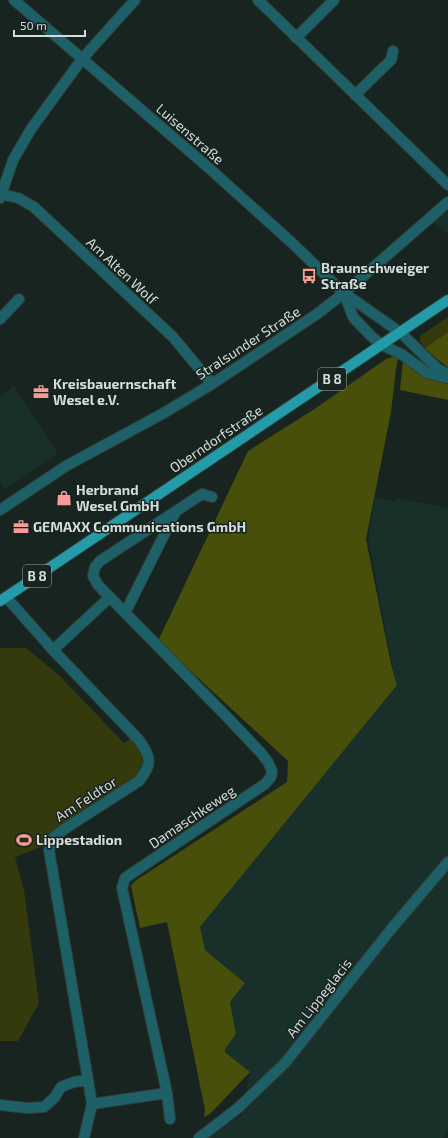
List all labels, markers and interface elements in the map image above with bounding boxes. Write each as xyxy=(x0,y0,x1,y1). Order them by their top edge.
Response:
scale bar xyxy=(14,12,85,38)
text: 50 m xyxy=(20,18,47,32)
street label: Luisenstraße xyxy=(153,100,228,168)
street label: Am Alten Wolf xyxy=(83,233,162,308)
place label: Braunschweiger Straße xyxy=(321,259,429,292)
bus stop icon: Braunschweiger Straße xyxy=(300,267,318,285)
street label: Stralsunder Straße xyxy=(192,302,303,383)
road number: B 8 xyxy=(318,368,346,390)
place label: Kreisbauernschaft Wesel e.V. xyxy=(53,375,176,408)
office icon: Kreisbauernschaft Wesel e.V. xyxy=(32,383,50,401)
street label: Oberndorfstraße xyxy=(166,401,265,476)
place label: Herbrand Wesel GmbH xyxy=(76,481,159,514)
shop icon: Herbrand Wesel GmbH xyxy=(55,489,73,507)
office icon: GEMAXX Communications GmbH xyxy=(12,518,30,536)
place label: GEMAXX Communications GmbH xyxy=(33,518,246,535)
road number: B 8 xyxy=(23,565,51,587)
street label: Am Feldtor xyxy=(52,772,120,825)
street label: Damaschkeweg xyxy=(145,781,238,852)
sports icon: Lippestadion xyxy=(15,831,33,849)
place label: Lippestadion xyxy=(36,831,122,848)
street label: Am Lippeglacis xyxy=(282,955,355,1041)

